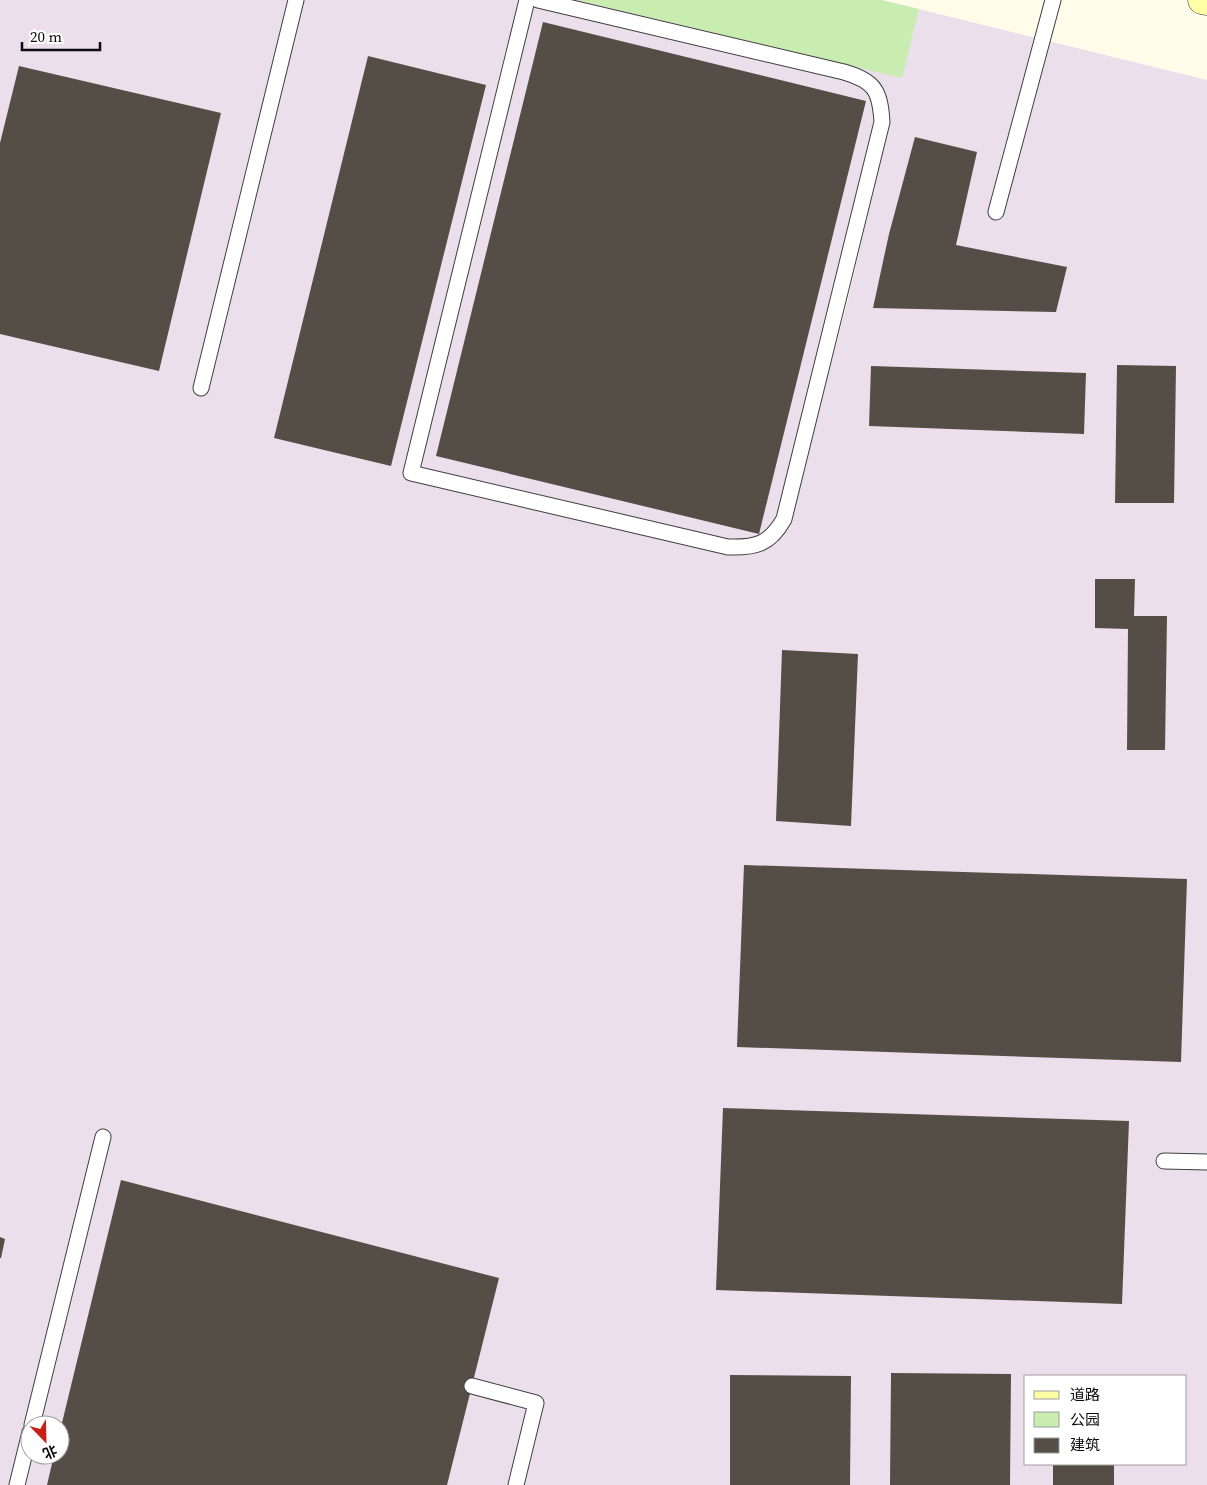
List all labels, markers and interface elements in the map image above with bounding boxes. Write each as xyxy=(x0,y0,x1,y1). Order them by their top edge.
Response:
scale bar xyxy=(22,20,100,52)
text: 20 m xyxy=(30,26,62,47)
legend xyxy=(1024,1375,1187,1465)
text: 道路 xyxy=(1070,1384,1100,1405)
text: 公园 xyxy=(1070,1409,1100,1430)
north arrow xyxy=(20,1415,70,1465)
text: 建筑 xyxy=(1070,1434,1100,1455)
text: 北 xyxy=(40,1440,60,1464)

